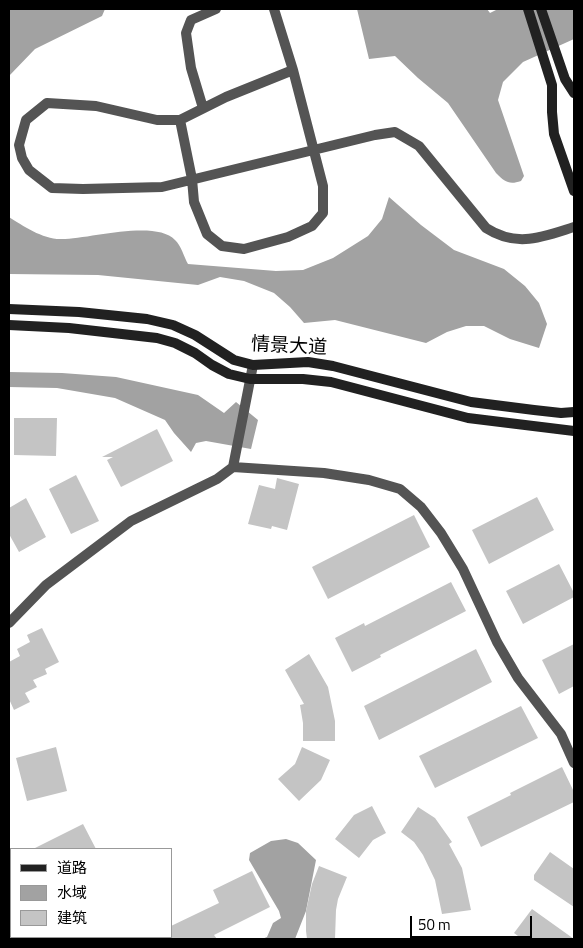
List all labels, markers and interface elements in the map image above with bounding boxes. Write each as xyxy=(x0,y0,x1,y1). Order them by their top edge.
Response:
street label: 情景大道 xyxy=(250,334,328,360)
legend xyxy=(10,848,172,938)
text: 道路 xyxy=(57,856,87,879)
text: 水域 xyxy=(57,881,87,904)
text: 建筑 xyxy=(57,906,87,929)
scale bar xyxy=(413,906,536,938)
text: 50 m xyxy=(418,913,451,936)

